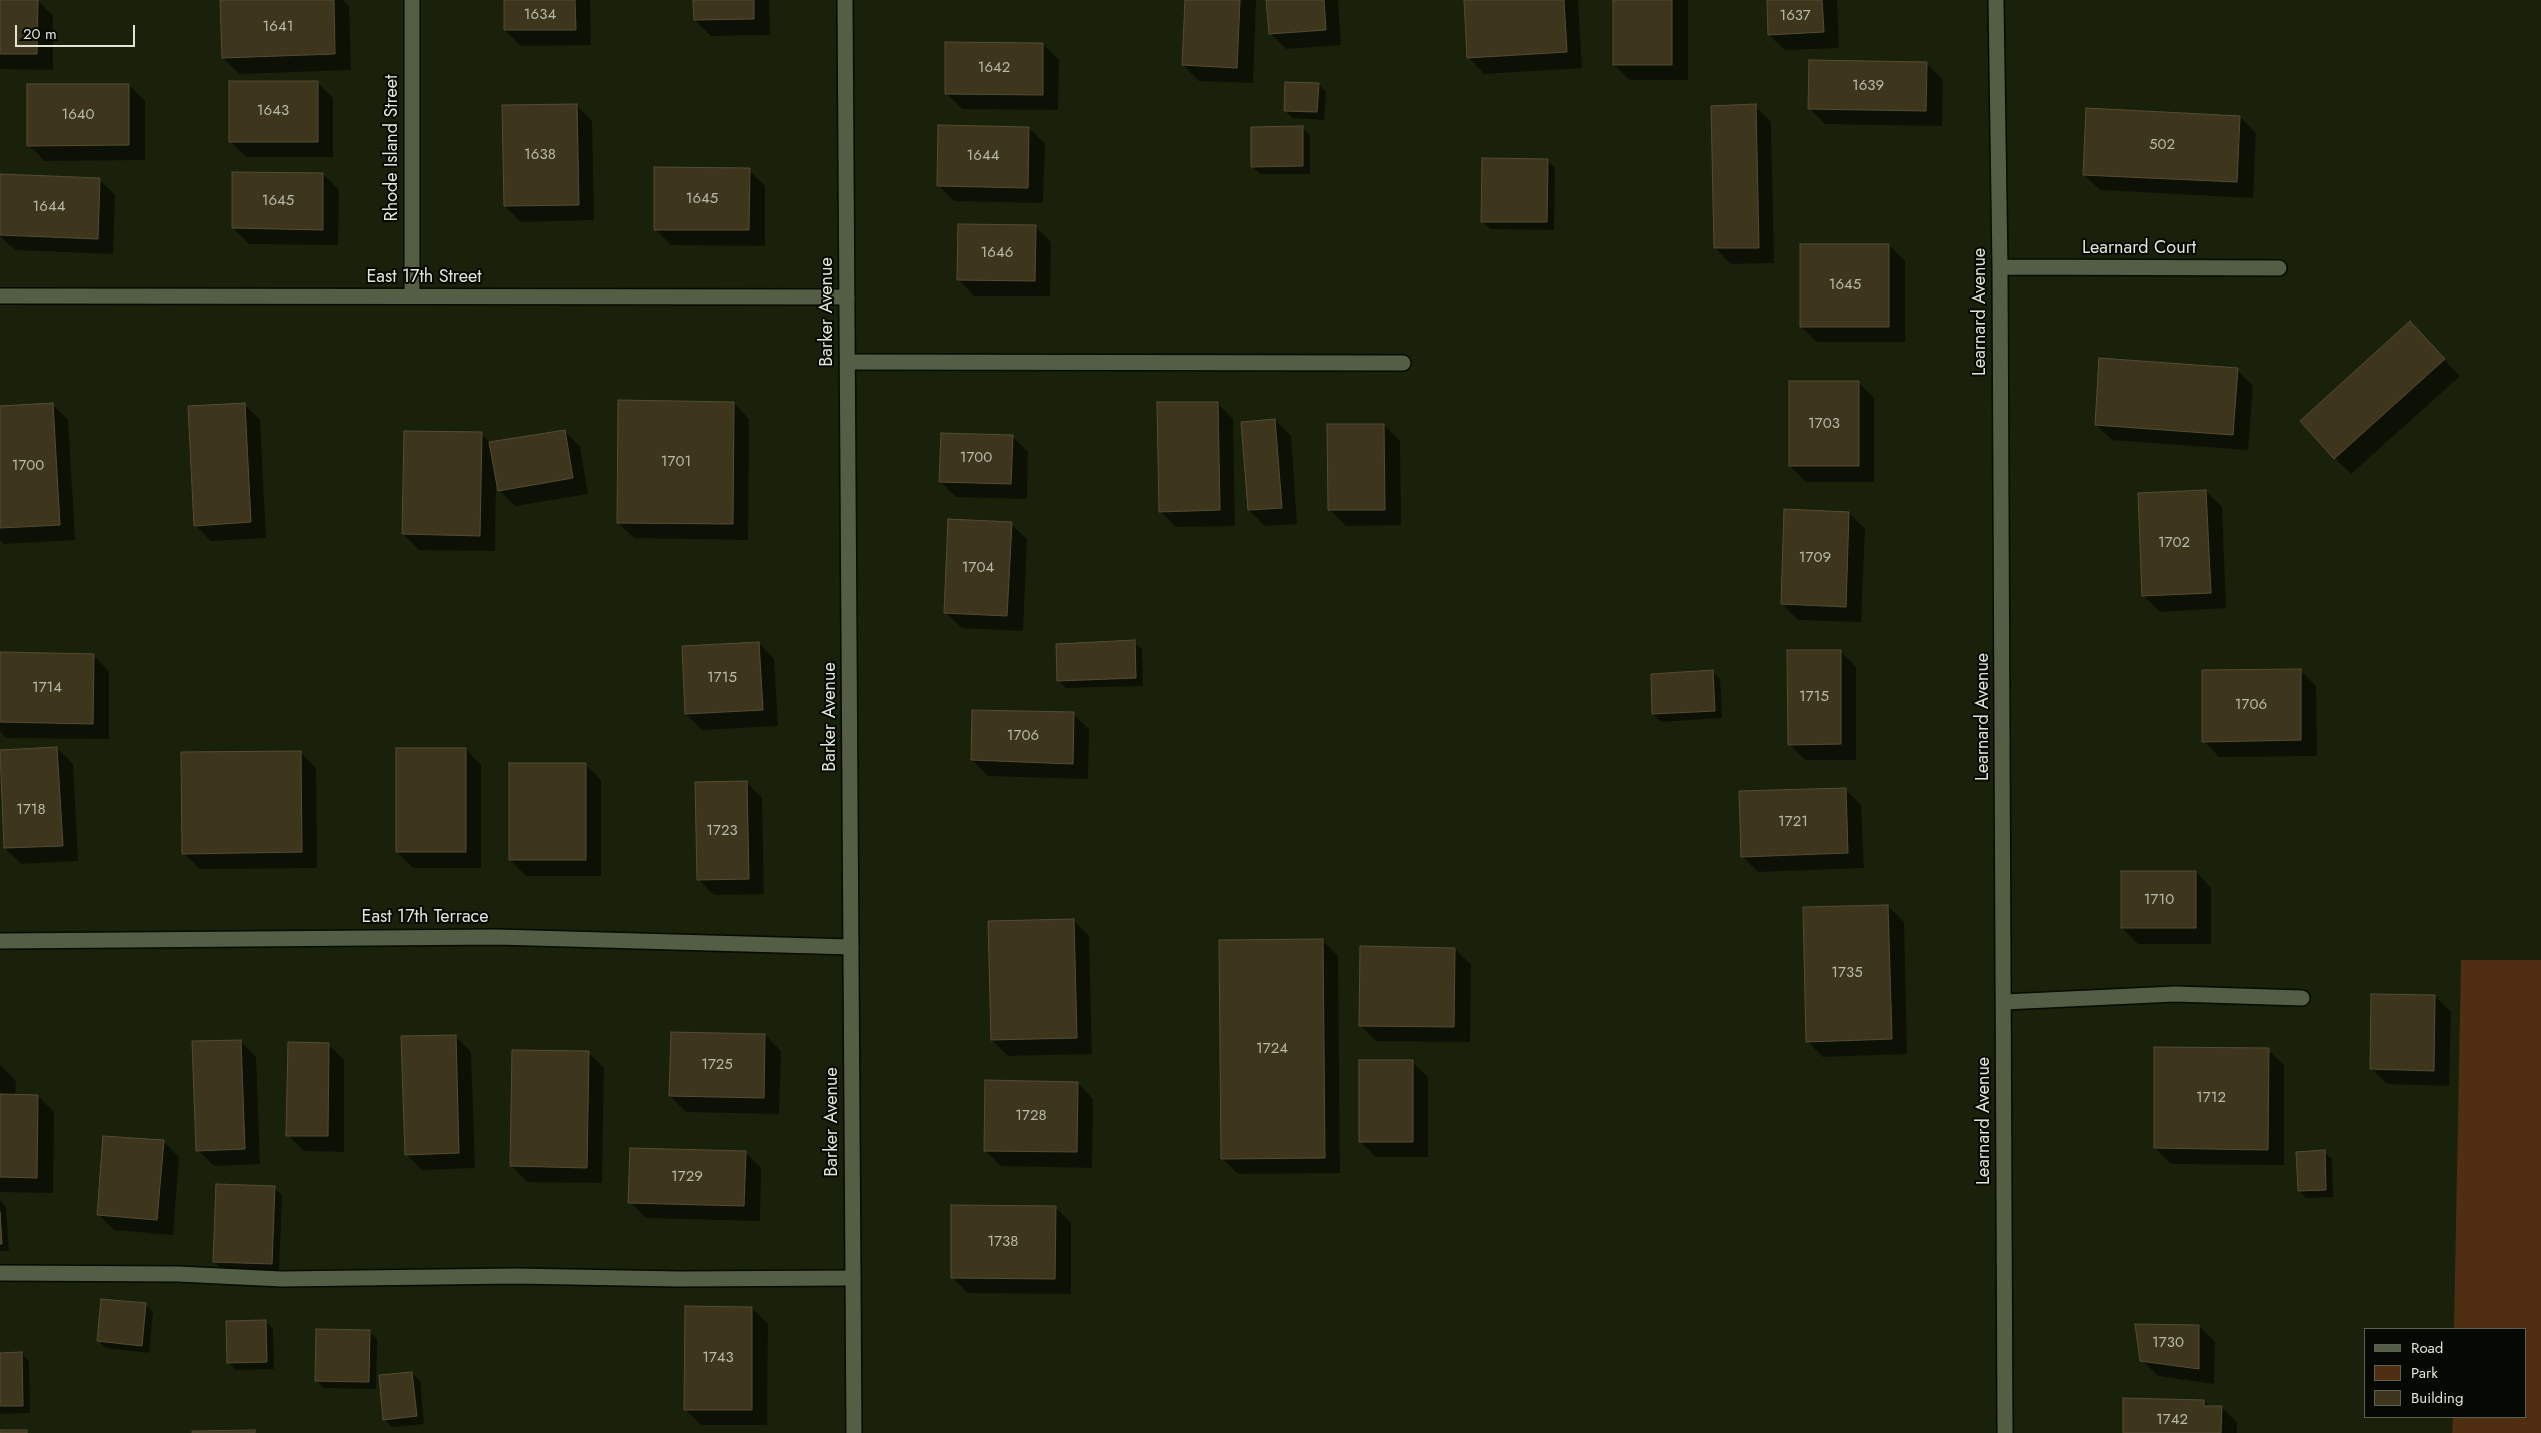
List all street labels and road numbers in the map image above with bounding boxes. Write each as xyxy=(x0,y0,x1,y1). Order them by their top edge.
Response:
street label: Rhode Island Street xyxy=(382,75,404,221)
street label: Learnard Court xyxy=(2082,238,2196,260)
street label: Learnard Avenue xyxy=(1970,248,1992,376)
street label: Barker Avenue xyxy=(817,257,839,367)
street label: East 17th Street xyxy=(366,267,482,289)
street label: Learnard Avenue xyxy=(1973,653,1995,781)
street label: Barker Avenue xyxy=(820,662,842,772)
street label: East 17th Terrace xyxy=(362,907,488,929)
street label: Learnard Avenue xyxy=(1974,1057,1996,1185)
street label: Barker Avenue xyxy=(822,1067,844,1177)

